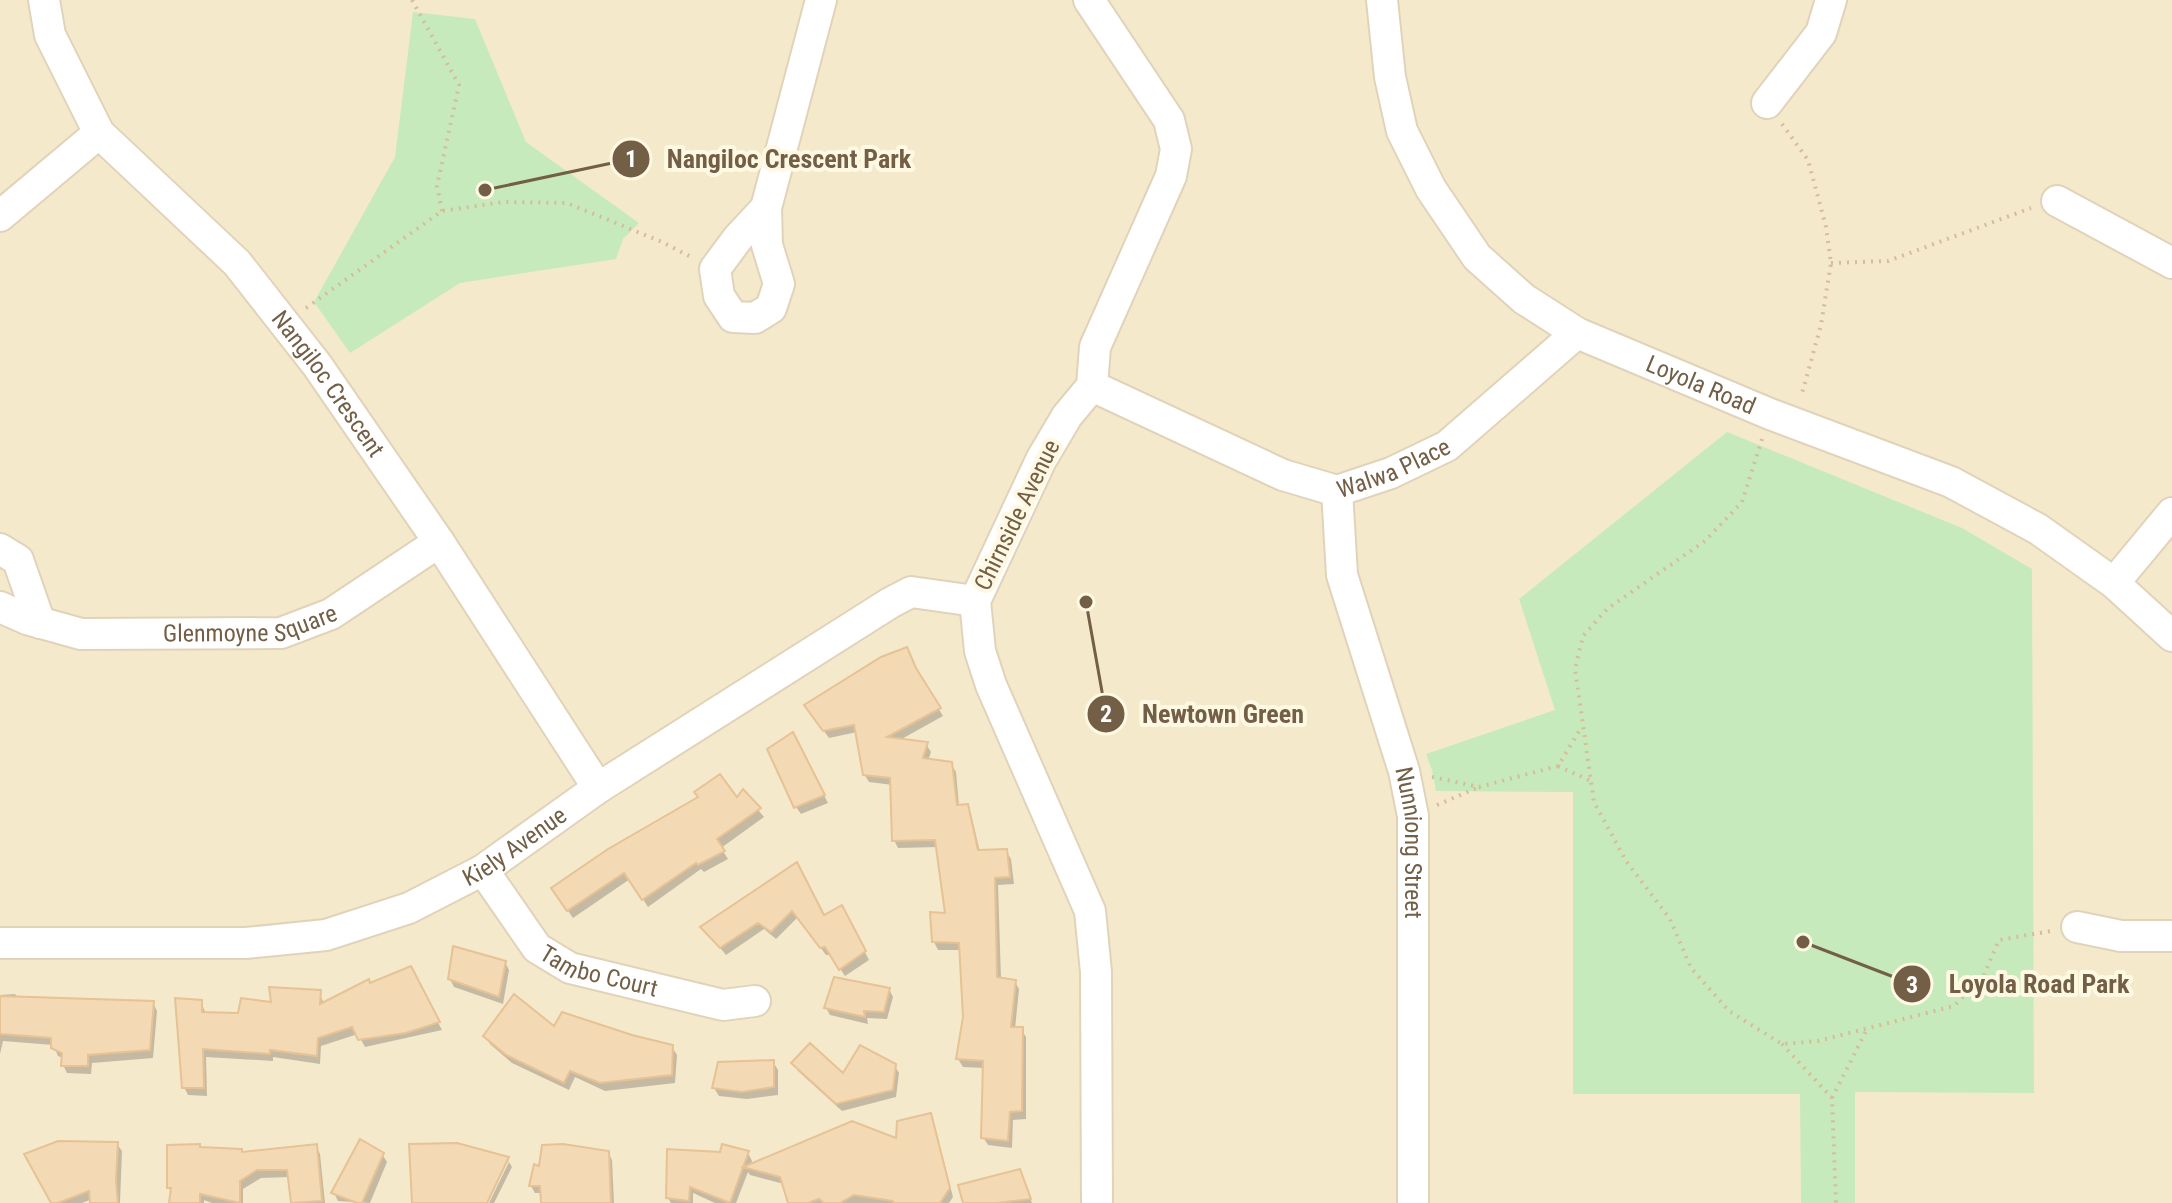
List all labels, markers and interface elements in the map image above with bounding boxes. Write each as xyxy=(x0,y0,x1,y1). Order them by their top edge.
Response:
callout: Nangiloc Crescent Park xyxy=(611,134,927,184)
text: Nangiloc Crescent Park xyxy=(667,144,912,174)
text: 1 xyxy=(625,145,637,173)
street label: Nangiloc Crescent xyxy=(266,305,390,462)
street label: Loyola Road xyxy=(1642,350,1760,420)
street label: Walwa Place xyxy=(1333,433,1455,504)
street label: Chirnside Avenue xyxy=(969,435,1065,595)
street label: Glenmoyne Square xyxy=(163,599,341,648)
callout: Newtown Green xyxy=(1086,689,1320,739)
text: Newtown Green xyxy=(1142,699,1304,729)
text: 2 xyxy=(1100,700,1112,728)
street label: Nunniong Street xyxy=(1389,764,1427,919)
street label: Kiely Avenue xyxy=(458,801,572,892)
street label: Tambo Court xyxy=(535,939,661,1003)
callout: Loyola Road Park xyxy=(1892,959,2145,1009)
text: Loyola Road Park xyxy=(1949,969,2130,999)
text: 3 xyxy=(1906,971,1918,999)

